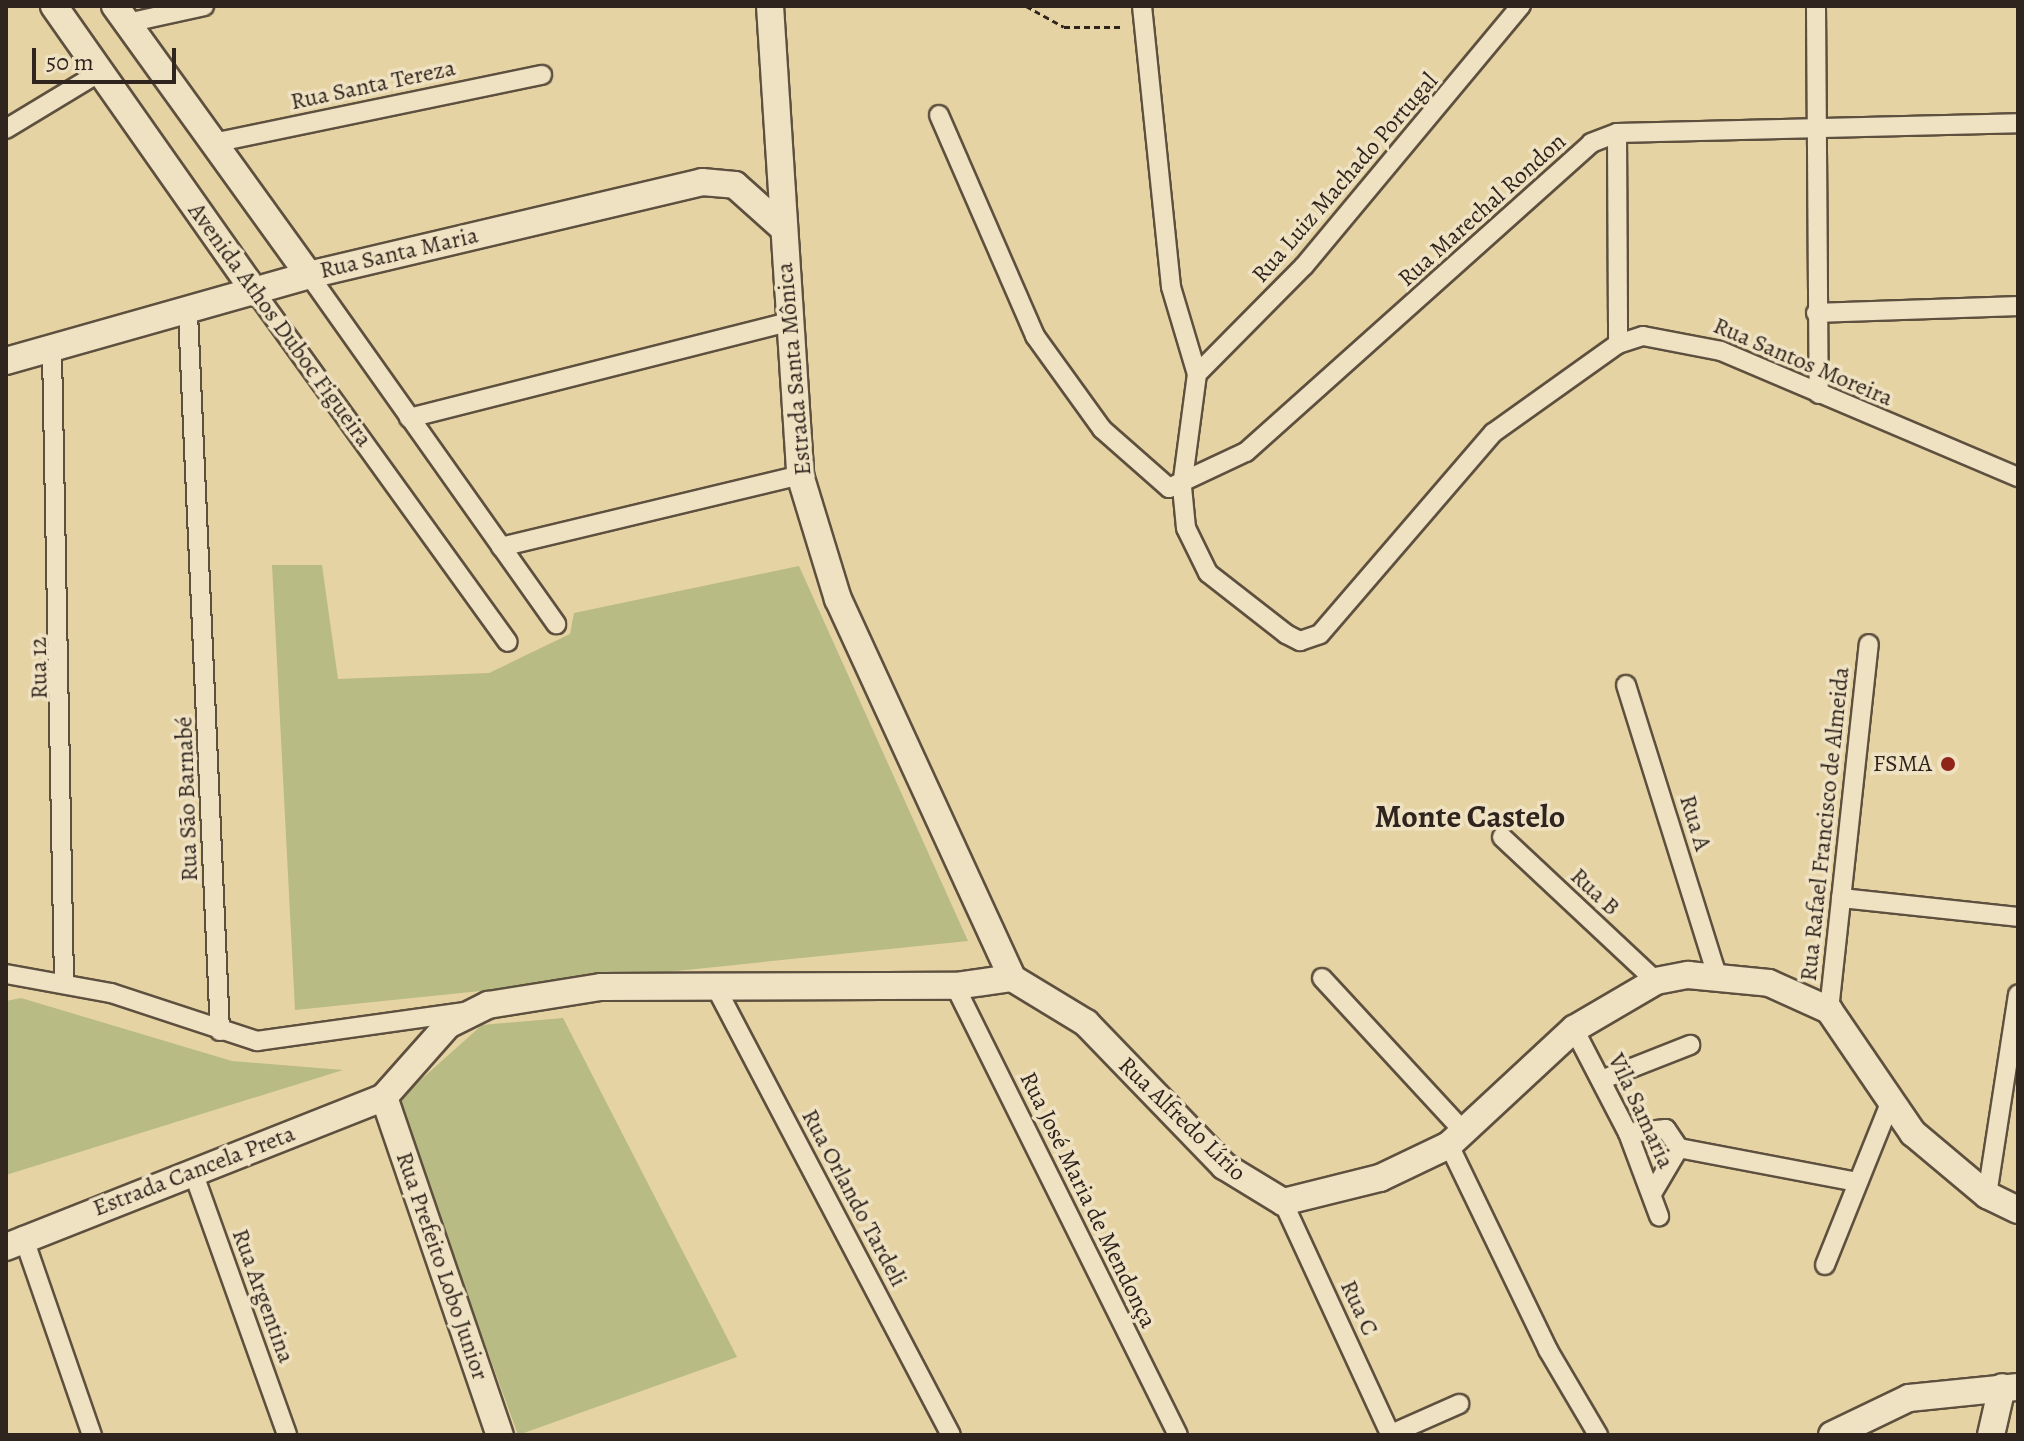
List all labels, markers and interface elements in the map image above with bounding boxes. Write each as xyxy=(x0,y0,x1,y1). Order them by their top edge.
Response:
scale bar xyxy=(36,32,180,82)
text: 50 m xyxy=(46,46,94,78)
street label: Rua Santa Tereza xyxy=(288,53,458,117)
street label: Rua Luiz Machado Portugal xyxy=(1246,67,1444,289)
street label: Rua Marechal Rondon xyxy=(1392,127,1572,293)
street label: Avenida Athos Duboc Figueira xyxy=(182,197,378,453)
street label: Rua Santa Maria xyxy=(317,221,481,285)
street label: Estrada Santa Mônica xyxy=(770,261,818,477)
street label: Rua Santos Moreira xyxy=(1709,311,1897,413)
street label: Rua 12 xyxy=(24,637,54,699)
street label: Rua Rafael Francisco de Almeida xyxy=(1794,665,1856,983)
street label: Rua São Barnabé xyxy=(170,716,204,882)
place label: FSMA xyxy=(1873,750,1932,778)
marker: FSMA xyxy=(1939,755,1957,773)
street label: Rua A xyxy=(1673,792,1717,854)
district label: Monte Castelo xyxy=(1375,797,1565,835)
street label: Rua B xyxy=(1564,862,1626,922)
street label: Vila Samaria xyxy=(1602,1049,1680,1173)
street label: Rua Alfredo Lírio xyxy=(1112,1051,1252,1187)
street label: Rua José Maria de Mendonça xyxy=(1013,1067,1163,1333)
street label: Rua Orlando Tardeli xyxy=(795,1104,913,1292)
street label: Estrada Cancela Preta xyxy=(89,1119,299,1223)
street label: Rua Prefeito Lobo Junior xyxy=(389,1148,495,1384)
street label: Rua Argentina xyxy=(225,1225,301,1367)
street label: Rua C xyxy=(1334,1276,1384,1340)

